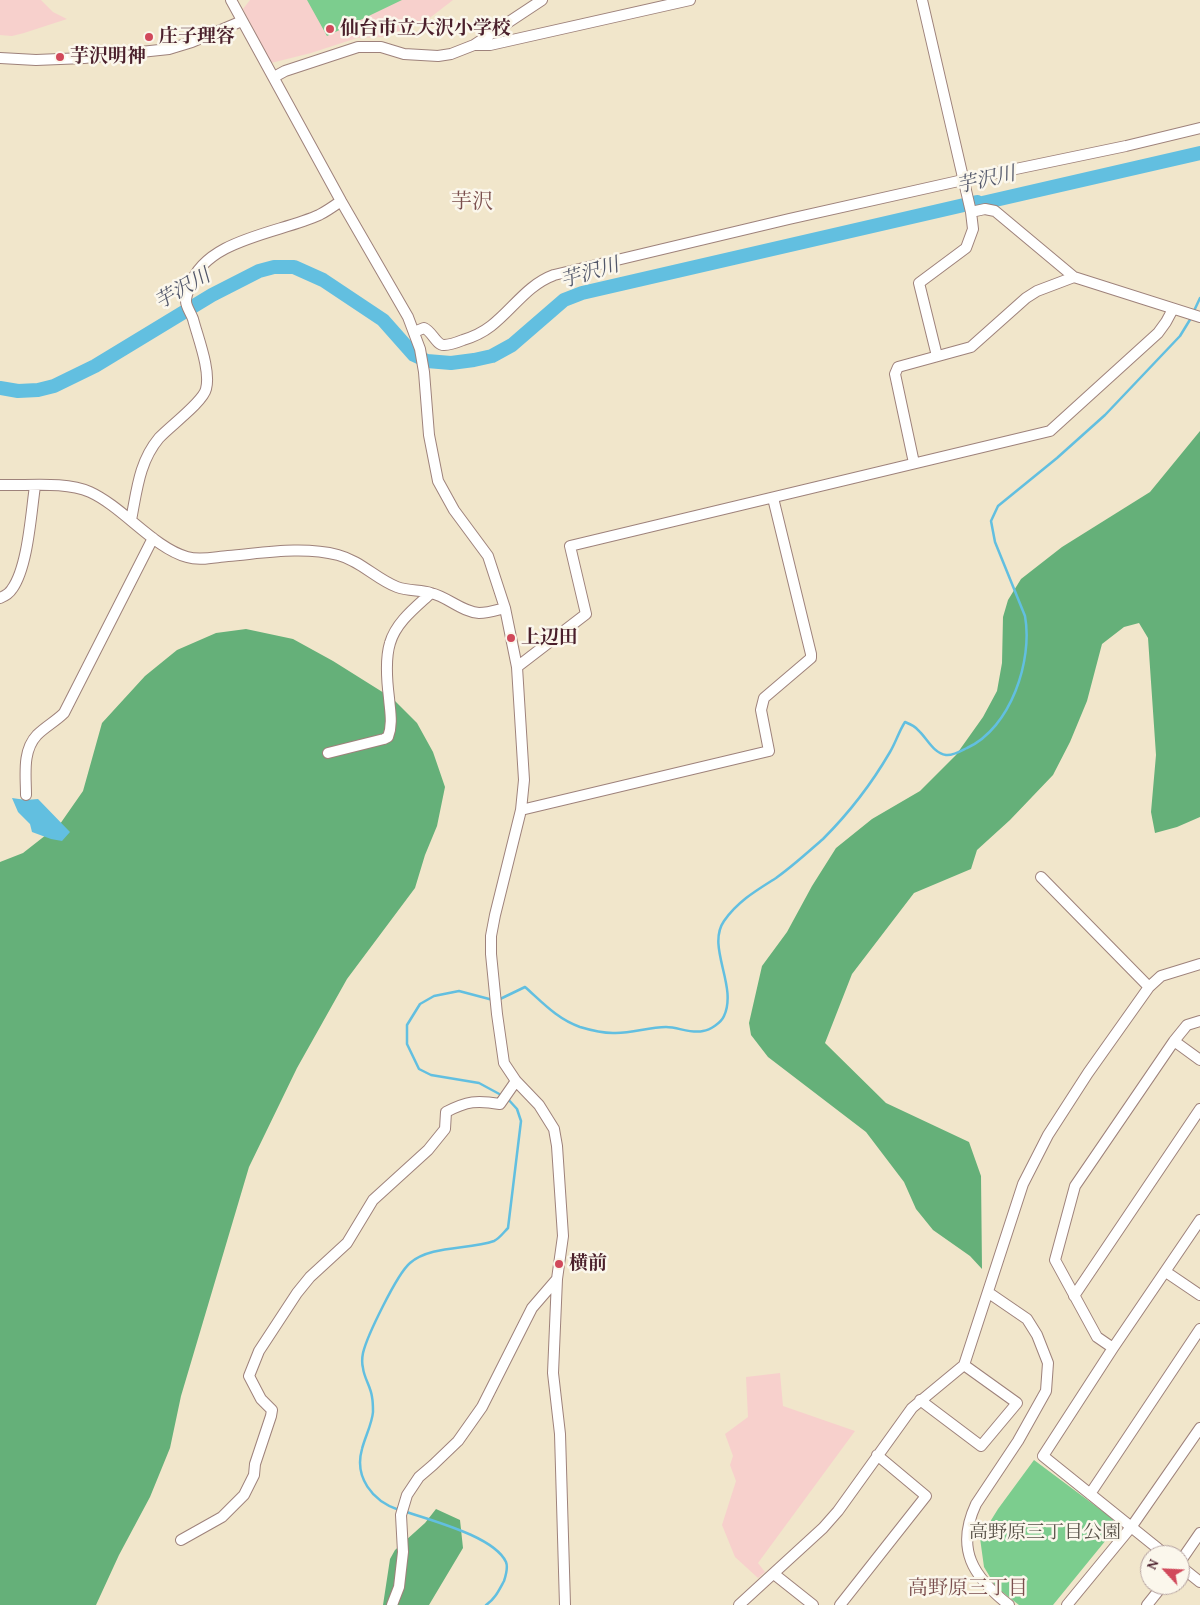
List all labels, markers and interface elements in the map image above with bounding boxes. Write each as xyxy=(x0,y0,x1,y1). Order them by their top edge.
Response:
place label: 仙台市立大沢小学校 xyxy=(340,18,511,40)
marker: 仙台市立大沢小学校 xyxy=(324,23,336,35)
place label: 庄子理容 xyxy=(159,26,235,48)
marker: 庄子理容 xyxy=(143,31,155,43)
place label: 芋沢明神 xyxy=(70,46,146,68)
marker: 芋沢明神 xyxy=(54,51,66,63)
water label: 芋沢川 xyxy=(954,163,1018,199)
district label: 芋沢 xyxy=(451,190,493,216)
water label: 芋沢川 xyxy=(558,254,622,294)
water label: 芋沢川 xyxy=(151,265,215,315)
place label: 上辺田 xyxy=(521,627,578,649)
marker: 上辺田 xyxy=(505,632,517,644)
place label: 横前 xyxy=(569,1253,607,1275)
marker: 横前 xyxy=(553,1258,565,1270)
park label: 高野原三丁目公園 xyxy=(969,1522,1121,1544)
north arrow xyxy=(1140,1545,1190,1595)
text: N xyxy=(1141,1556,1163,1573)
district label: 高野原三丁目 xyxy=(908,1577,1028,1601)

